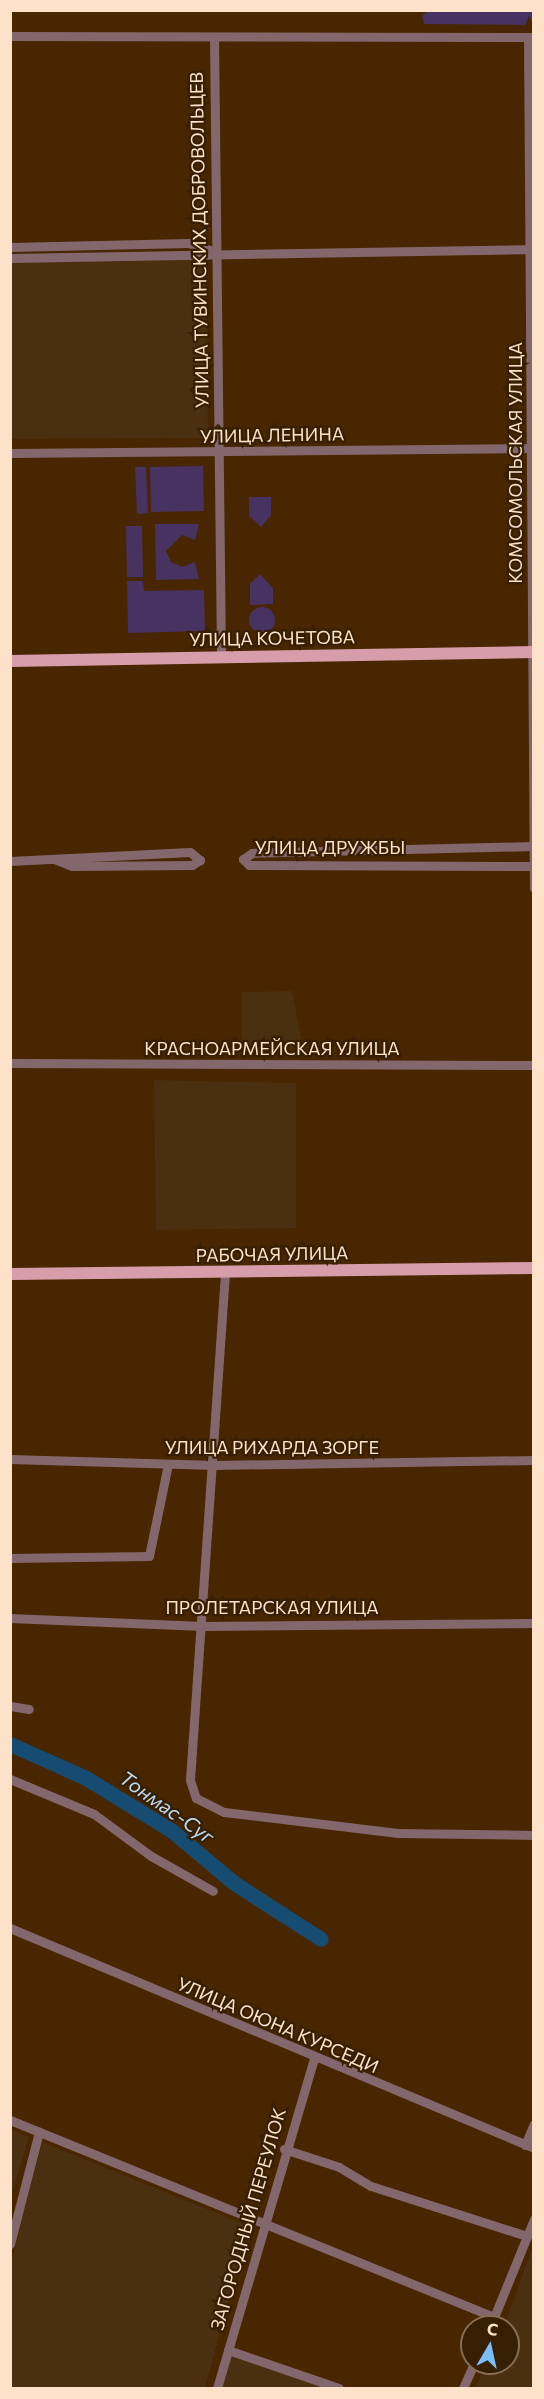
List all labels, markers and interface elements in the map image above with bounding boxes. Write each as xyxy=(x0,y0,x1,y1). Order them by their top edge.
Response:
street label: УЛИЦА ТУВИНСКИХ ДОБРОВОЛЬЦЕВ xyxy=(185,72,213,408)
street label: КОМСОМОЛЬСКАЯ УЛИЦА xyxy=(504,342,526,584)
street label: УЛИЦА ЛЕНИНА xyxy=(200,423,344,447)
street label: УЛИЦА КОЧЕТОВА xyxy=(189,626,355,650)
street label: УЛИЦА ДРУЖБЫ xyxy=(255,836,405,858)
street label: КРАСНОАРМЕЙСКАЯ УЛИЦА xyxy=(144,1037,400,1059)
street label: РАБОЧАЯ УЛИЦА xyxy=(196,1242,348,1266)
street label: УЛИЦА РИХАРДА ЗОРГЕ xyxy=(165,1436,379,1458)
street label: ПРОЛЕТАРСКАЯ УЛИЦА xyxy=(165,1596,379,1618)
water label: Тонмас-Суг xyxy=(115,1766,219,1848)
street label: УЛИЦА ОЮНА КУРСЕДИ xyxy=(174,1973,382,2077)
street label: ЗАГОРОДНЫЙ ПЕРЕУЛОК xyxy=(206,2105,290,2333)
north arrow xyxy=(460,2315,520,2375)
text: С xyxy=(486,2318,499,2339)

